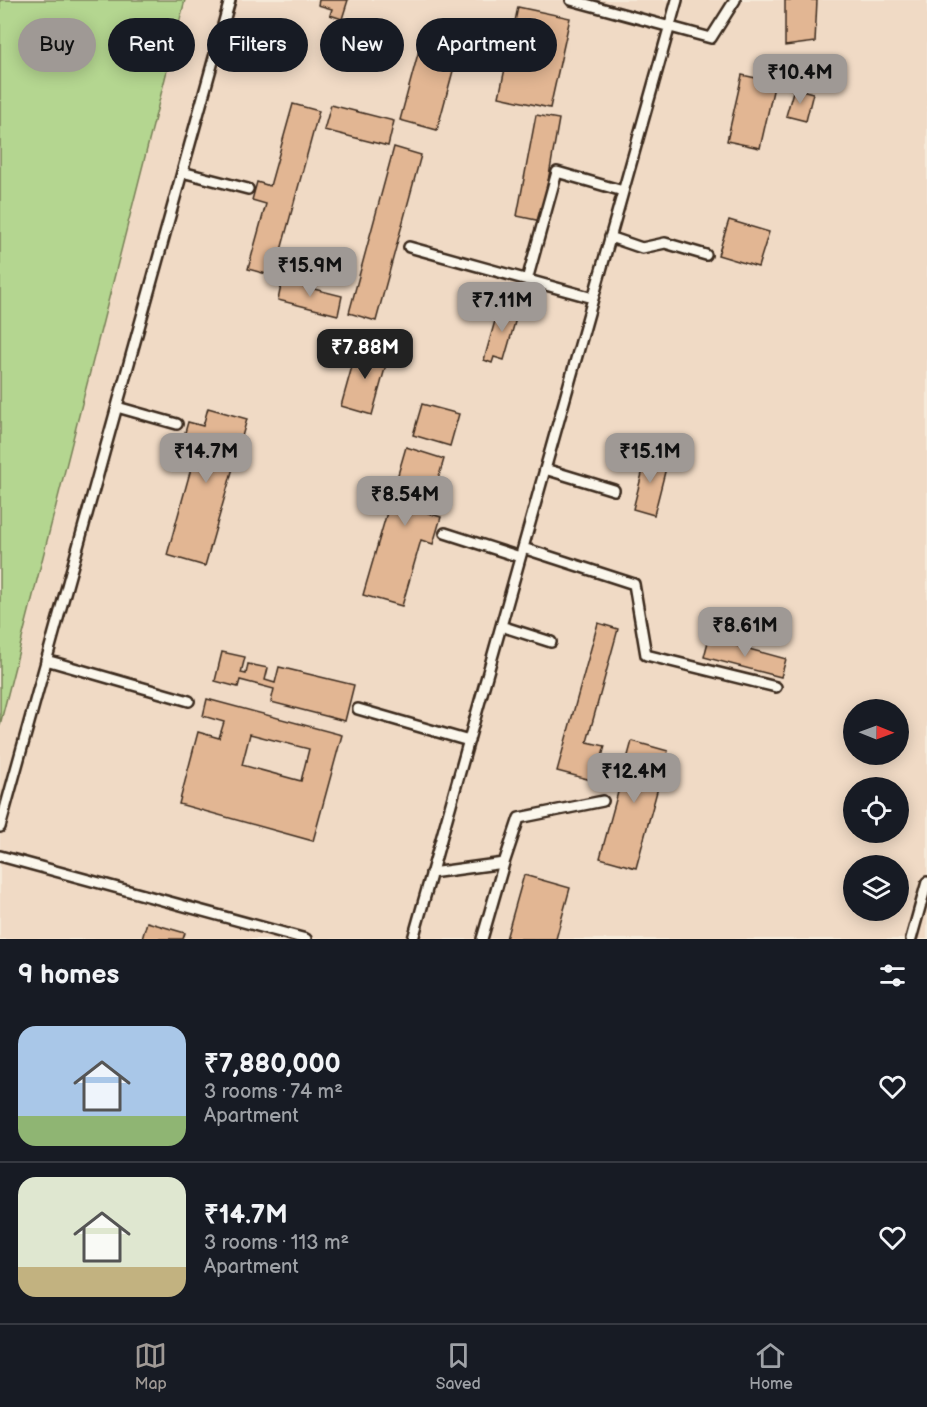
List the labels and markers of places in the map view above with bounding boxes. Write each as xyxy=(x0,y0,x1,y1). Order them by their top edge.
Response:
pin: ₹10.4M xyxy=(751,54,849,105)
pin: ₹15.9M xyxy=(261,247,359,298)
pin: ₹7.11M xyxy=(453,282,551,333)
pin: ₹7.88M xyxy=(316,329,414,380)
pin: ₹14.7M xyxy=(157,433,255,484)
pin: ₹15.1M xyxy=(601,433,699,484)
pin: ₹8.54M xyxy=(356,476,454,527)
pin: ₹8.61M xyxy=(696,607,794,658)
pin: ₹12.4M xyxy=(585,753,683,804)

